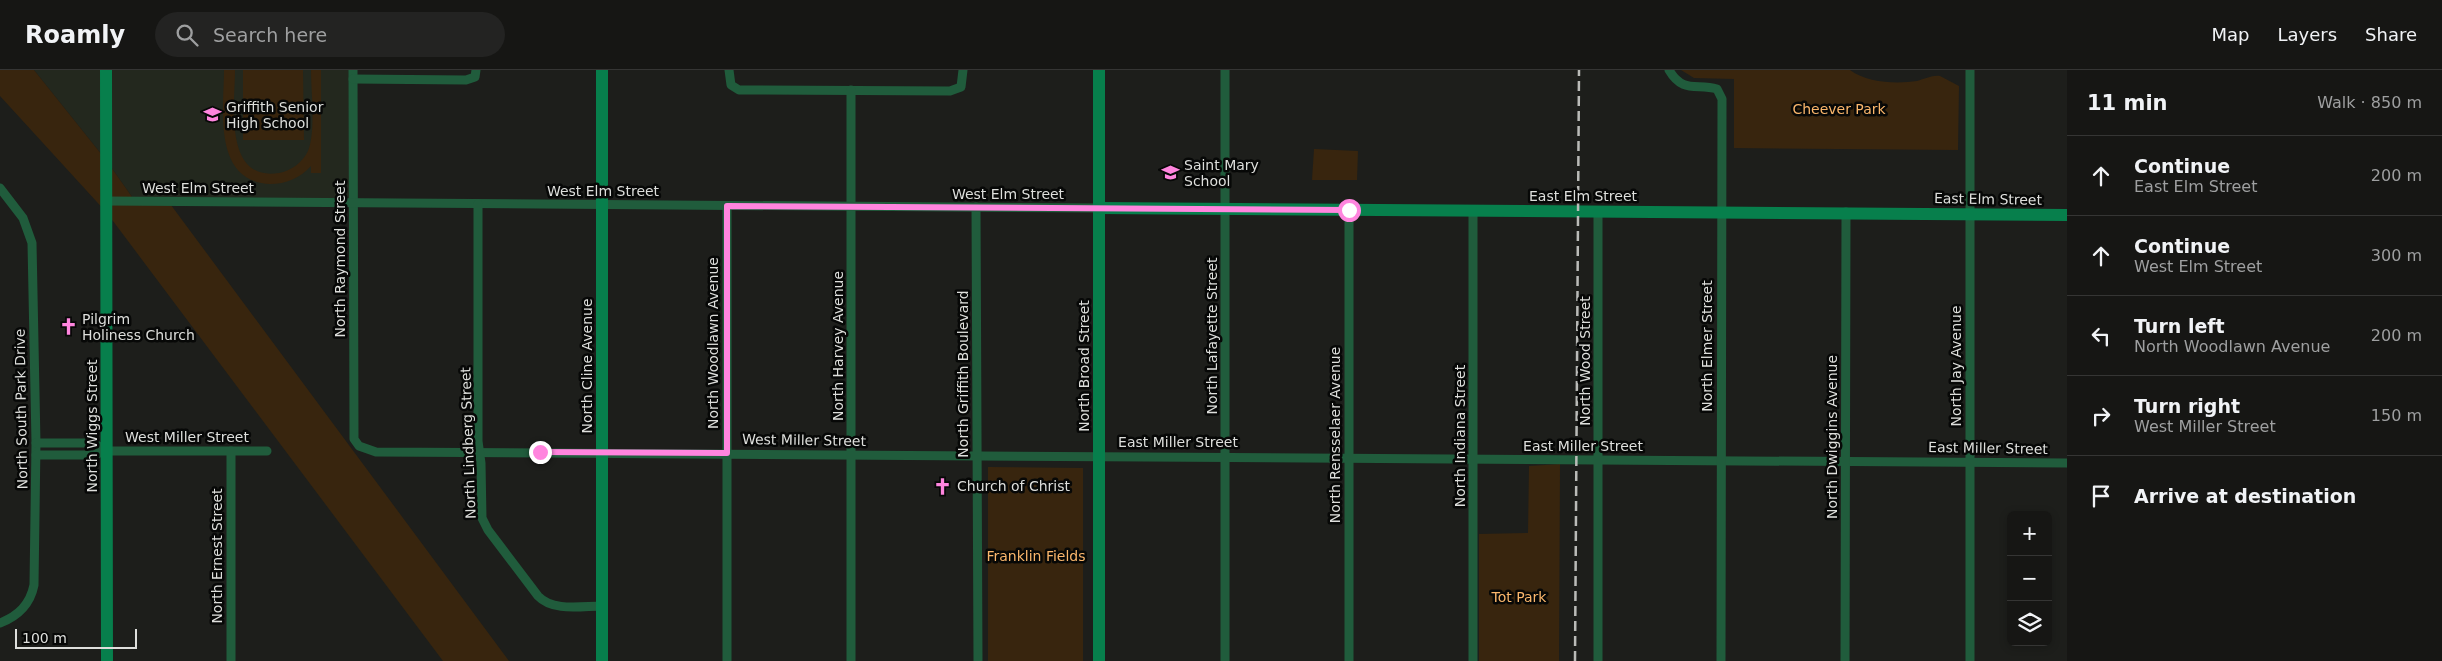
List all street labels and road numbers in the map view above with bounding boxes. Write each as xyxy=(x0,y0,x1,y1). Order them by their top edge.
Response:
street label: West Elm Street xyxy=(142,180,255,196)
street label: North Raymond Street xyxy=(332,180,348,337)
street label: West Elm Street xyxy=(547,183,660,199)
street label: West Elm Street xyxy=(952,186,1065,202)
street label: East Elm Street xyxy=(1529,188,1638,204)
street label: East Elm Street xyxy=(1934,190,2043,208)
street label: North Woodlawn Avenue xyxy=(705,257,721,429)
street label: North Lafayette Street xyxy=(1204,257,1220,414)
street label: North Harvey Avenue xyxy=(830,271,846,421)
street label: North Elmer Street xyxy=(1699,280,1715,412)
street label: North Griffith Boulevard xyxy=(955,290,971,458)
street label: North Wood Street xyxy=(1577,296,1593,426)
street label: North Cline Avenue xyxy=(579,298,595,434)
street label: North Broad Street xyxy=(1076,300,1092,432)
street label: North Jay Avenue xyxy=(1948,305,1964,427)
street label: North South Park Drive xyxy=(12,328,30,490)
street label: North Rensselaer Avenue xyxy=(1327,347,1343,523)
street label: North Dwiggins Avenue xyxy=(1824,355,1840,519)
street label: North Wiggs Street xyxy=(84,359,100,493)
street label: North Indiana Street xyxy=(1452,364,1468,507)
street label: North Lindberg Street xyxy=(457,366,479,519)
street label: West Miller Street xyxy=(125,429,249,445)
street label: West Miller Street xyxy=(742,431,867,449)
street label: East Miller Street xyxy=(1118,434,1238,450)
street label: East Miller Street xyxy=(1523,438,1643,454)
street label: East Miller Street xyxy=(1928,439,2049,457)
street label: North Ernest Street xyxy=(209,488,225,624)

